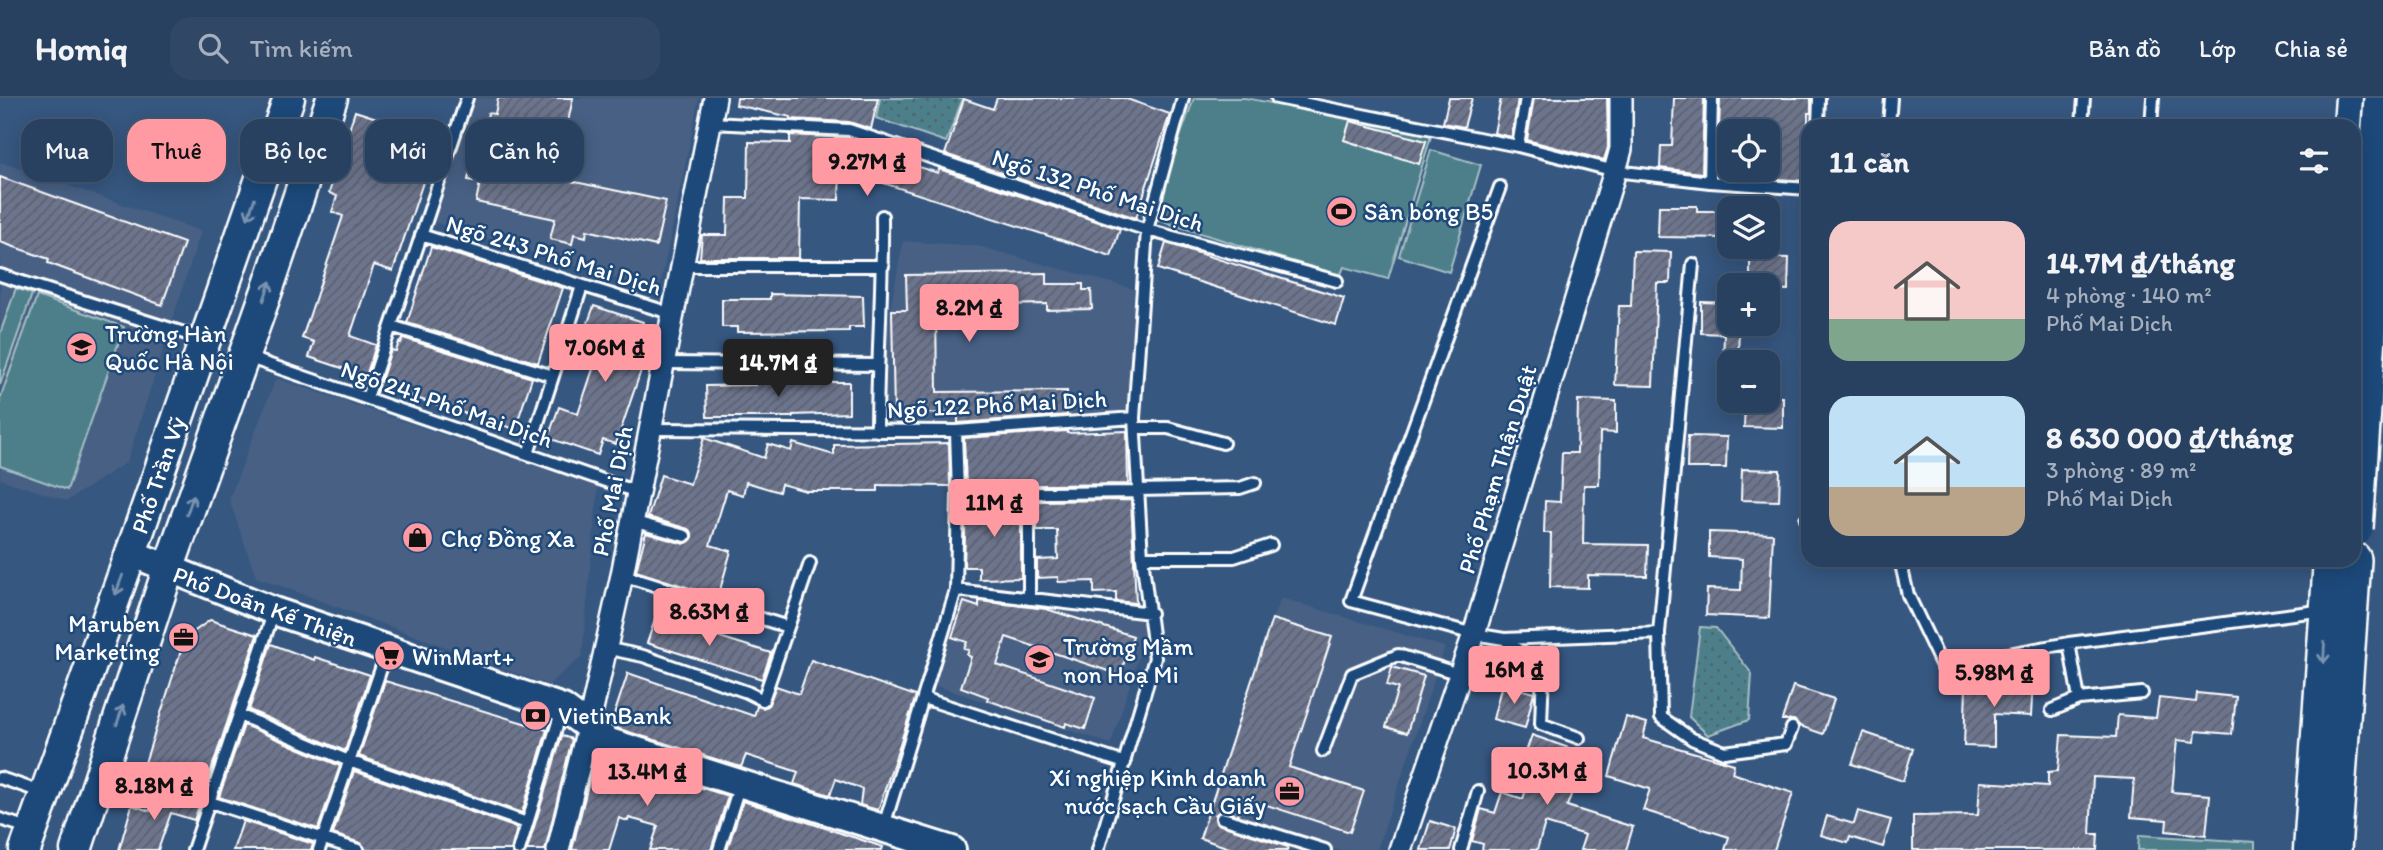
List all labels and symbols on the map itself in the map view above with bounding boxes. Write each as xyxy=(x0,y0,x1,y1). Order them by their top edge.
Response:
pin: 9.27M ₫ xyxy=(802,139,932,198)
street label: Ngõ 132 Phố Mai Dịch xyxy=(989,142,1207,238)
sports icon: Sân bóng B5 xyxy=(1324,194,1358,228)
one-way arrow xyxy=(244,197,256,219)
place label: Sân bóng B5 xyxy=(1364,197,1493,226)
street label: Ngõ 243 Phố Mai Dịch xyxy=(443,208,665,302)
one-way arrow xyxy=(262,281,274,303)
pin: 8.2M ₫ xyxy=(912,285,1026,344)
place label: Trường Hàn Quốc Hà Nội xyxy=(105,319,234,376)
pin: 7.06M ₫ xyxy=(540,324,670,384)
school or university icon: Trường Hàn Quốc Hà Nội xyxy=(65,330,99,364)
pin: 14.7M ₫ xyxy=(713,340,843,399)
street label: Ngõ 241 Phố Mai Dịch xyxy=(337,354,557,454)
street label: Phố Phạm Thận Duật xyxy=(1451,361,1543,577)
street label: Ngõ 122 Phố Mai Dịch xyxy=(886,384,1108,424)
street label: Phố Trần Vỹ xyxy=(124,412,192,538)
street label: Phố Mai Dịch xyxy=(585,423,639,559)
pin: 11M ₫ xyxy=(945,480,1043,539)
one-way arrow xyxy=(185,495,197,517)
shop icon: Chợ Đồng Xa xyxy=(401,521,435,555)
place label: Chợ Đồng Xa xyxy=(441,524,575,553)
street label: Phố Doãn Kế Thiện xyxy=(169,559,361,653)
one-way arrow xyxy=(112,574,124,596)
pin: 8.63M ₫ xyxy=(644,588,774,648)
place label: Maruben Marketing xyxy=(55,609,161,666)
office icon: Maruben Marketing xyxy=(166,620,200,654)
place label: Trường Mầm non Hoạ Mi xyxy=(1063,632,1193,689)
supermarket icon: WinMart+ xyxy=(372,639,406,673)
one-way arrow xyxy=(2317,641,2330,664)
place label: WinMart+ xyxy=(412,642,514,671)
school or university icon: Trường Mầm non Hoạ Mi xyxy=(1023,643,1057,677)
pin: 16M ₫ xyxy=(1465,646,1563,706)
pin: 5.98M ₫ xyxy=(1929,650,2059,709)
bank icon: VietinBank xyxy=(518,698,552,732)
place label: VietinBank xyxy=(558,701,672,730)
one-way arrow xyxy=(115,705,127,727)
pin: 13.4M ₫ xyxy=(582,748,712,808)
pin: 10.3M ₫ xyxy=(1482,748,1612,807)
pin: 8.18M ₫ xyxy=(89,762,219,822)
place label: Xí nghiệp Kinh doanh nước sạch Cầu Giấy xyxy=(1049,763,1266,820)
office icon: Xí nghiệp Kinh doanh nước sạch Cầu Giấy xyxy=(1272,774,1306,808)

